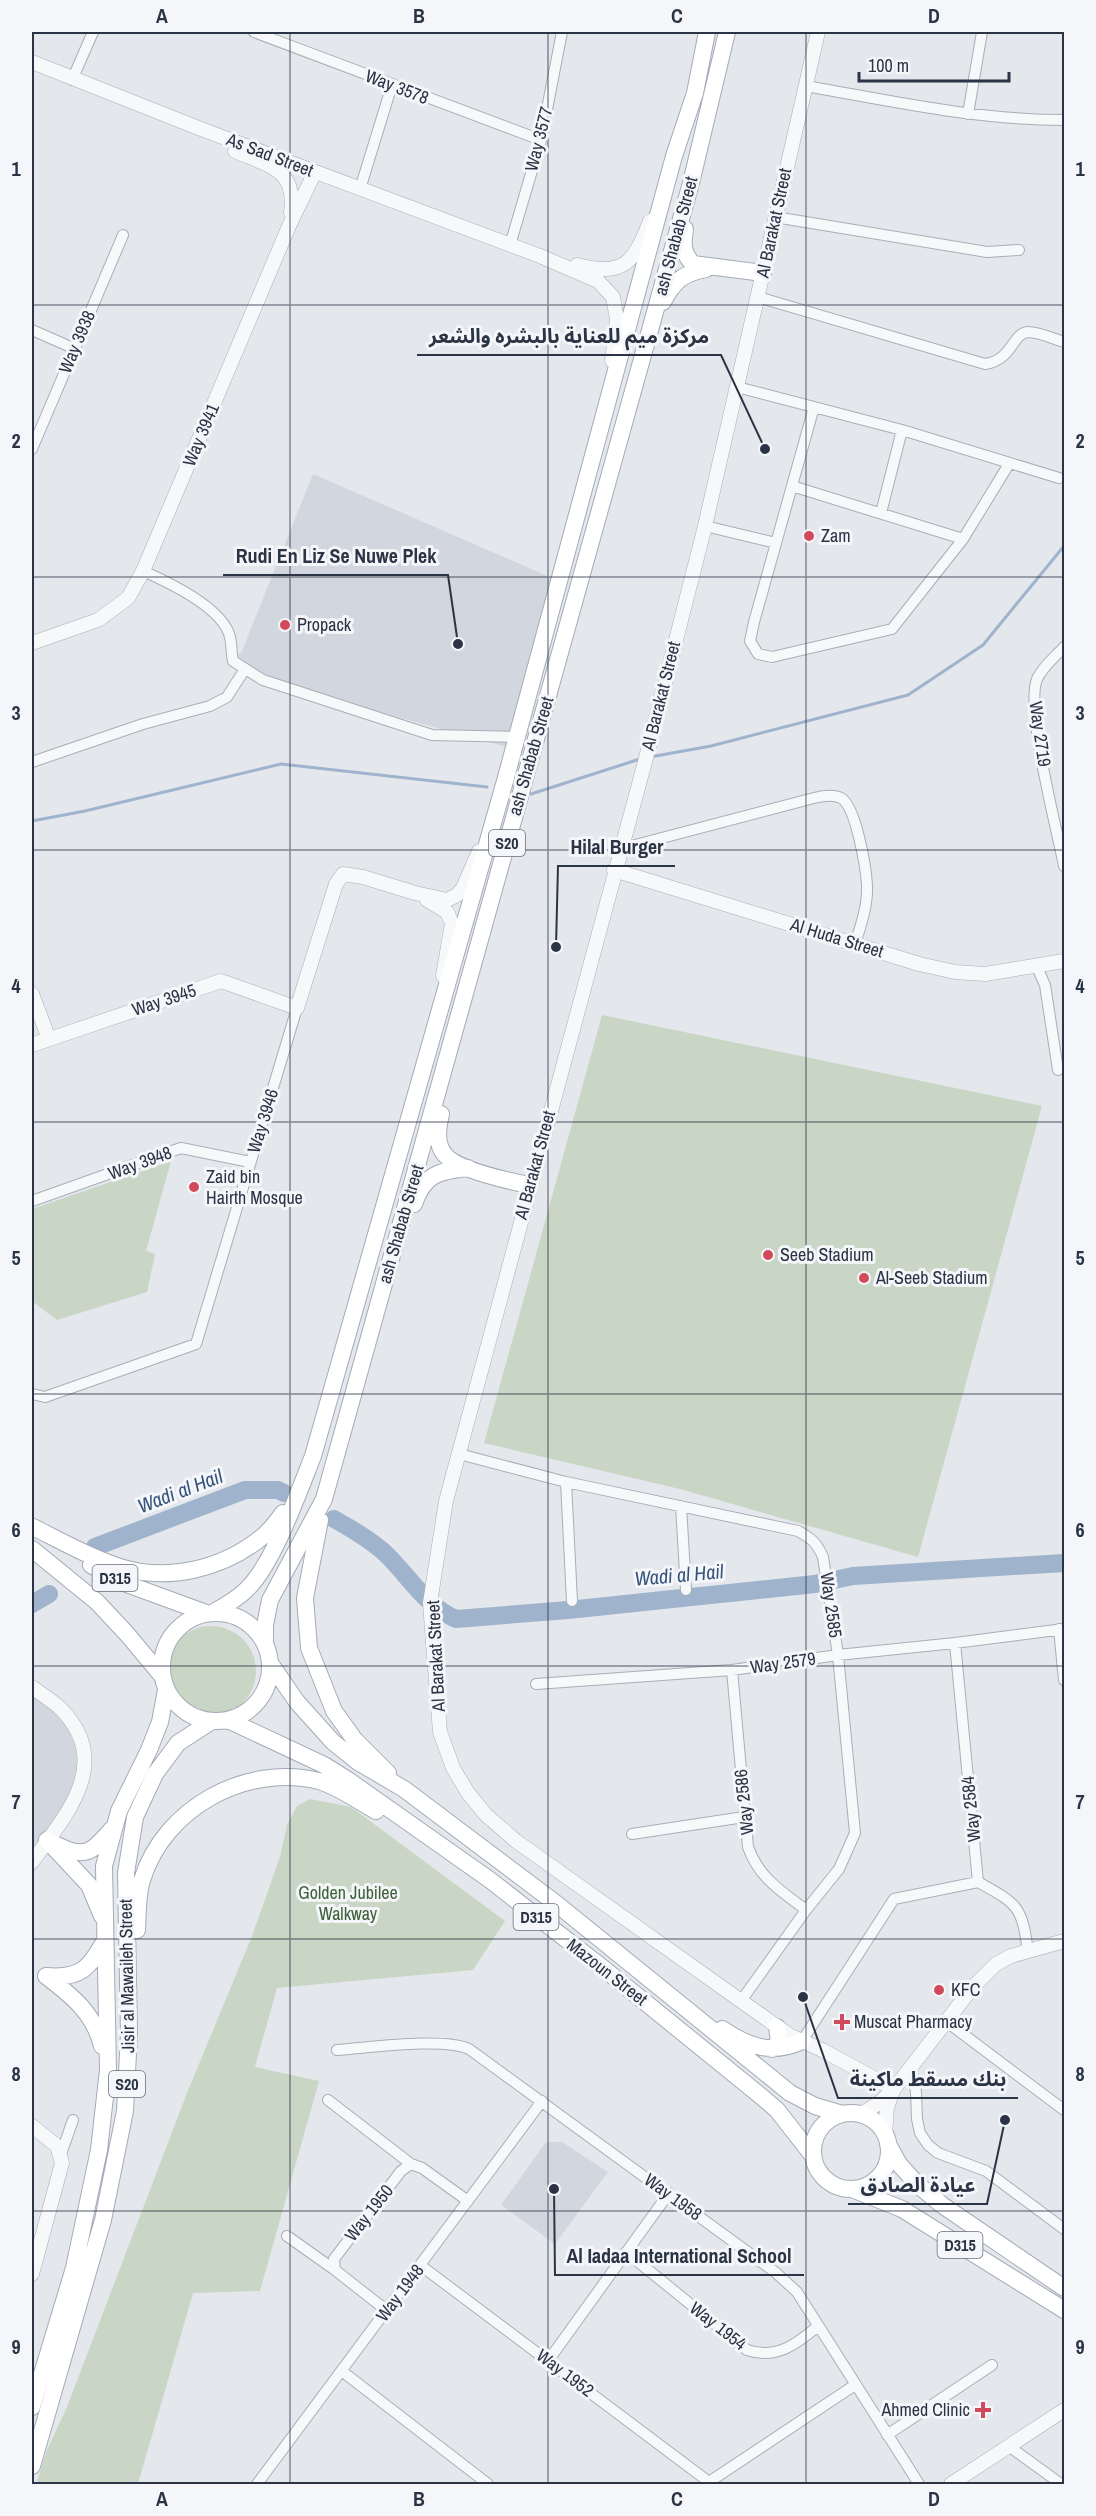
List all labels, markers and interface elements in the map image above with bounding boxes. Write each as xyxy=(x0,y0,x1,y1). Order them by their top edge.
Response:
text: A xyxy=(156,2,168,29)
text: B xyxy=(413,2,425,29)
text: C xyxy=(671,2,683,29)
text: D xyxy=(928,2,940,29)
scale bar xyxy=(859,45,1009,83)
text: 100 m xyxy=(868,53,909,78)
street label: Way 3578 xyxy=(362,63,432,110)
street label: Way 3577 xyxy=(518,104,559,174)
street label: As Sad Street xyxy=(222,126,317,183)
text: 1 xyxy=(11,155,21,182)
text: 1 xyxy=(1075,155,1085,182)
street label: Al Barakat Street xyxy=(749,166,797,281)
street label: ash Shabab Street xyxy=(648,174,703,298)
street label: Way 3938 xyxy=(52,307,101,377)
callout: مركزة ميم للعناية بالبشره والشعر xyxy=(417,317,721,355)
text: مركزة ميم للعناية بالبشره والشعر xyxy=(428,322,709,351)
street label: Way 3941 xyxy=(176,399,225,470)
text: 2 xyxy=(11,427,21,454)
text: 2 xyxy=(1075,427,1085,454)
place label: Zam xyxy=(821,523,851,548)
marker: Zam xyxy=(802,529,816,543)
callout: Rudi En Liz Se Nuwe Plek xyxy=(223,537,448,575)
text: Rudi En Liz Se Nuwe Plek xyxy=(236,542,437,569)
place label: Propack xyxy=(297,612,352,637)
marker: Propack xyxy=(278,618,292,632)
street label: Al Barakat Street xyxy=(635,639,686,754)
street label: ash Shabab Street xyxy=(502,694,559,818)
text: 3 xyxy=(11,699,21,726)
text: 3 xyxy=(1075,699,1085,726)
street label: Way 2719 xyxy=(1024,700,1057,768)
callout: Hilal Burger xyxy=(558,828,675,866)
road number: S20 xyxy=(489,830,525,856)
text: Hilal Burger xyxy=(571,833,664,860)
street label: Al Huda Street xyxy=(787,911,887,964)
text: 4 xyxy=(11,972,21,999)
text: 4 xyxy=(1075,972,1085,999)
street label: Way 3945 xyxy=(129,977,199,1022)
street label: Way 3946 xyxy=(241,1086,284,1156)
street label: Al Barakat Street xyxy=(508,1108,561,1223)
street label: Way 3948 xyxy=(105,1140,175,1186)
street label: ash Shabab Street xyxy=(372,1162,429,1286)
place label: Zaid bin Hairth Mosque xyxy=(206,1164,303,1210)
marker: Zaid bin Hairth Mosque xyxy=(187,1180,201,1194)
place label: Seeb Stadium xyxy=(780,1242,874,1267)
text: 5 xyxy=(11,1244,21,1271)
text: 5 xyxy=(1075,1244,1085,1271)
marker: Seeb Stadium xyxy=(761,1248,775,1262)
place label: Al-Seeb Stadium xyxy=(875,1265,988,1290)
marker: Al-Seeb Stadium xyxy=(857,1271,871,1285)
water label: Wadi al Hail xyxy=(133,1462,227,1519)
text: 6 xyxy=(11,1516,21,1543)
text: 6 xyxy=(1075,1516,1085,1543)
water label: Wadi al Hail xyxy=(633,1557,725,1592)
road number: D315 xyxy=(92,1565,138,1591)
street label: Way 2585 xyxy=(815,1571,848,1639)
street label: Al Barakat Street xyxy=(420,1600,451,1713)
street label: Way 2579 xyxy=(749,1646,817,1679)
street label: Way 2586 xyxy=(728,1768,759,1836)
street label: Way 2584 xyxy=(955,1775,986,1843)
text: 7 xyxy=(11,1788,21,1815)
text: 7 xyxy=(1075,1788,1085,1815)
park label: Golden Jubilee Walkway xyxy=(298,1880,398,1926)
street label: Jisir al Mawaileh Street xyxy=(113,1899,140,2053)
road number: D315 xyxy=(514,1904,558,1930)
street label: Mazoun Street xyxy=(562,1932,653,2011)
place label: KFC xyxy=(951,1977,981,2002)
marker: KFC xyxy=(932,1983,946,1997)
place label: Muscat Pharmacy xyxy=(854,2009,973,2034)
marker: Muscat Pharmacy xyxy=(835,2015,849,2029)
text: 8 xyxy=(11,2060,21,2087)
callout: بنك مسقط ماكينة xyxy=(838,2060,1018,2098)
text: 8 xyxy=(1075,2060,1085,2087)
text: بنك مسقط ماكينة xyxy=(850,2065,1006,2092)
road number: S20 xyxy=(109,2071,145,2097)
callout: عيادة الصادق xyxy=(848,2166,987,2204)
street label: Way 1958 xyxy=(639,2167,707,2226)
text: عيادة الصادق xyxy=(861,2171,975,2198)
street label: Way 1950 xyxy=(338,2179,399,2246)
road number: D315 xyxy=(938,2232,982,2258)
callout: Al Iadaa International School xyxy=(555,2237,804,2275)
text: Al Iadaa International School xyxy=(566,2242,792,2269)
street label: Way 1948 xyxy=(370,2259,429,2327)
street label: Way 1954 xyxy=(685,2295,752,2356)
text: 9 xyxy=(11,2333,21,2360)
text: 9 xyxy=(1075,2333,1085,2360)
street label: Way 1952 xyxy=(531,2343,599,2402)
place label: Ahmed Clinic xyxy=(880,2397,970,2422)
marker: Ahmed Clinic xyxy=(974,2401,992,2419)
text: A xyxy=(156,2485,168,2512)
text: B xyxy=(413,2485,425,2512)
text: C xyxy=(671,2485,683,2512)
text: D xyxy=(928,2485,940,2512)

